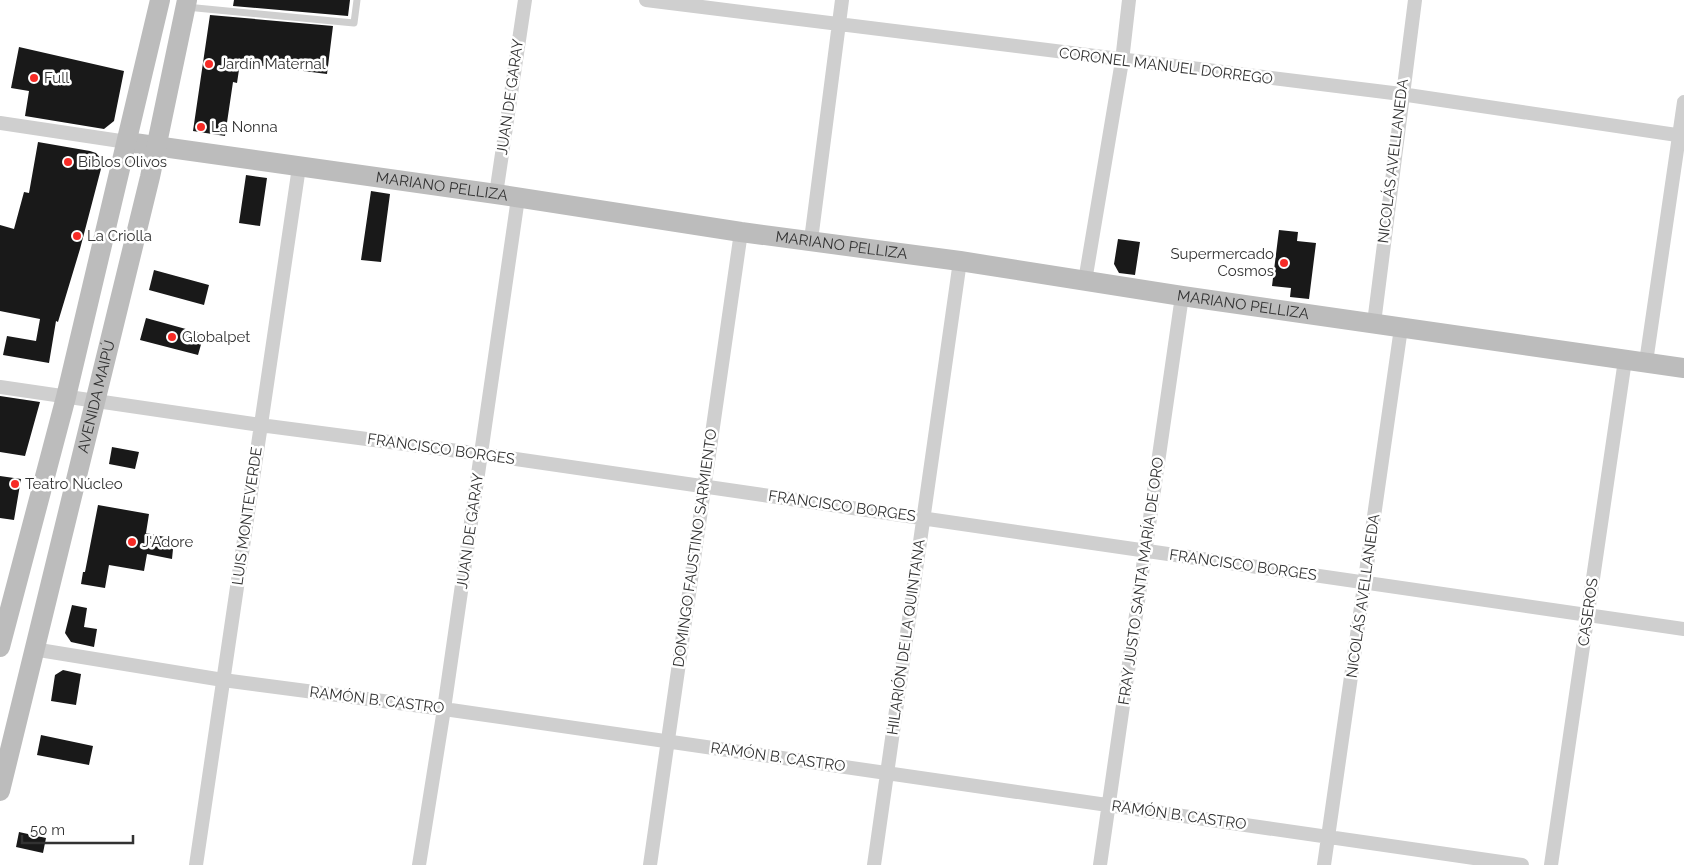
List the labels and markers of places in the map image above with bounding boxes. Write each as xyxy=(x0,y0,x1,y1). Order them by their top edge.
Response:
place label: Jardín Maternal xyxy=(219,55,327,73)
marker: Jardín Maternal xyxy=(203,58,215,70)
place label: Full xyxy=(44,69,70,87)
marker: Full xyxy=(28,72,40,84)
place label: La Nonna xyxy=(211,118,278,136)
marker: La Nonna xyxy=(195,121,207,133)
place label: Biblos Olivos xyxy=(78,153,167,171)
marker: Biblos Olivos xyxy=(62,156,74,168)
place label: La Criolla xyxy=(87,227,152,245)
marker: La Criolla xyxy=(71,230,83,242)
place label: Supermercado Cosmos xyxy=(1170,245,1274,280)
marker: Supermercado Cosmos xyxy=(1278,257,1290,269)
place label: Globalpet xyxy=(182,328,250,346)
marker: Globalpet xyxy=(166,331,178,343)
place label: Teatro Núcleo xyxy=(25,475,123,493)
marker: Teatro Núcleo xyxy=(9,478,21,490)
place label: J'Adore xyxy=(142,533,193,551)
marker: J'Adore xyxy=(126,536,138,548)

